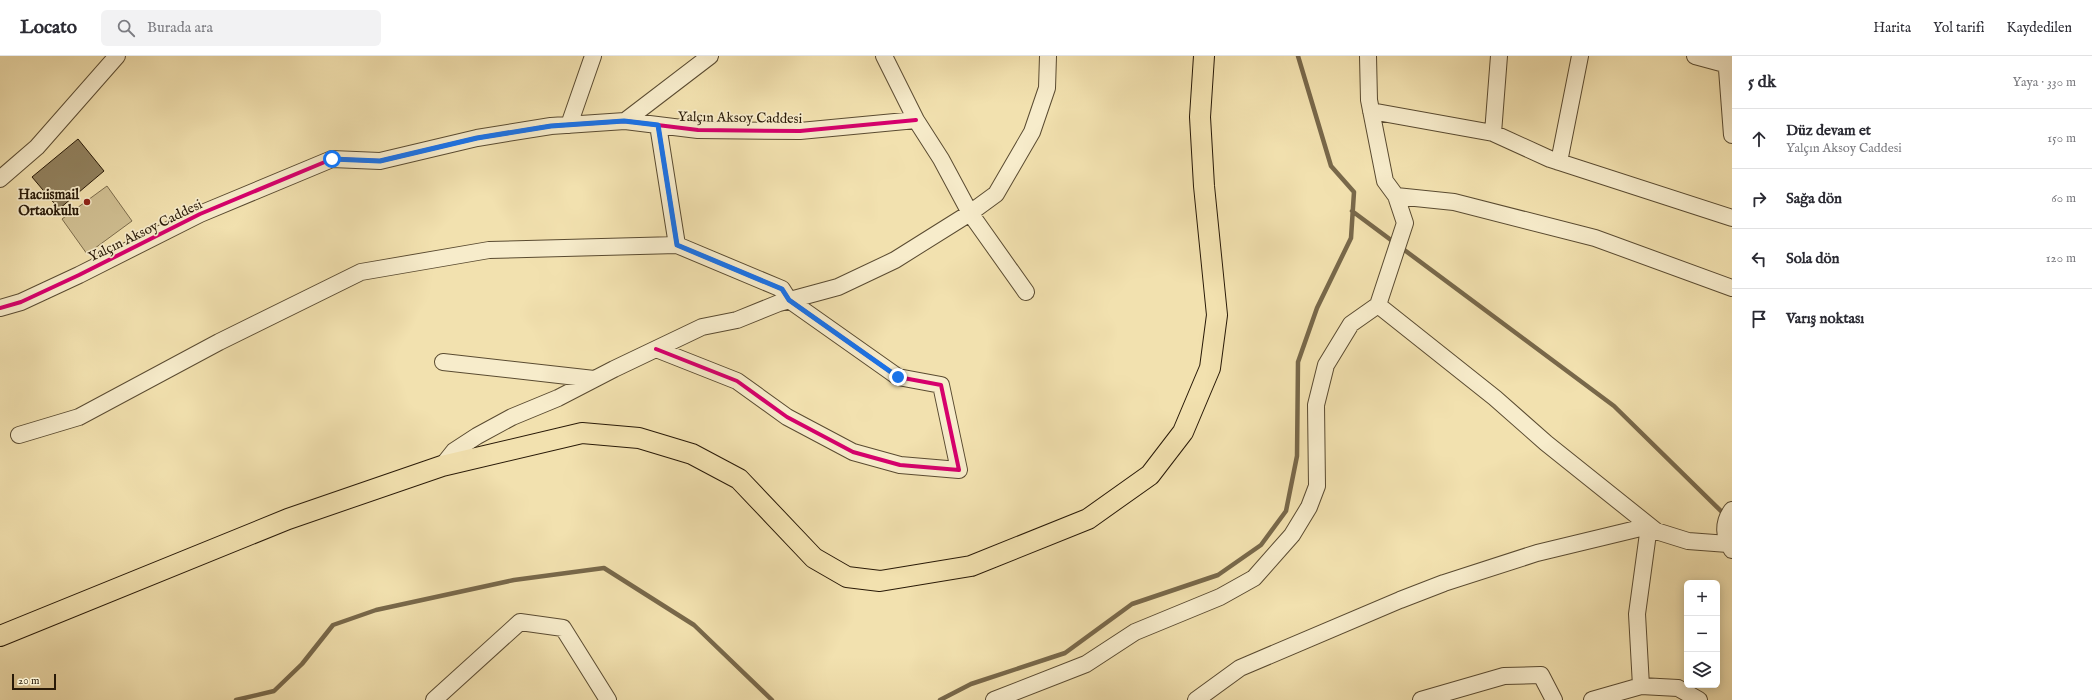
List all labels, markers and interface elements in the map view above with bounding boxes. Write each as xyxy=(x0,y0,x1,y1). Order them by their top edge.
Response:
search box xyxy=(101,10,381,46)
text: Locato xyxy=(20,16,77,40)
icon: search xyxy=(115,17,137,39)
text: Burada ara xyxy=(147,18,213,37)
text: Harita xyxy=(1873,19,1911,37)
text: Yol tarifi xyxy=(1933,19,1985,37)
text: Kaydedilen xyxy=(2007,19,2072,37)
text: 5 dk xyxy=(1748,72,1776,93)
text: Yaya · 330 m xyxy=(2013,74,2076,91)
street label: Yalçın Aksoy Caddesi xyxy=(678,108,803,128)
text: Düz devam et xyxy=(1786,121,1871,140)
icon: ahead xyxy=(1748,128,1770,150)
text: 150 m xyxy=(2047,130,2076,147)
text: Yalçın Aksoy Caddesi xyxy=(1786,140,1902,157)
route start xyxy=(323,150,341,168)
place label: Hacıismail Ortaokulu xyxy=(18,186,80,220)
icon: right xyxy=(1748,188,1770,210)
text: Sağa dön xyxy=(1786,189,1842,208)
text: 60 m xyxy=(2051,190,2076,207)
street label: Yalçın Aksoy Caddesi xyxy=(86,195,206,266)
marker: Hacıismail Ortaokulu xyxy=(82,197,92,207)
icon: left xyxy=(1748,248,1770,270)
text: Sola dön xyxy=(1786,249,1840,268)
text: 120 m xyxy=(2046,250,2076,267)
icon: arrive xyxy=(1748,308,1770,330)
text: Varış noktası xyxy=(1786,309,1864,328)
route end xyxy=(889,368,907,386)
map controls xyxy=(1684,580,1720,688)
button: + xyxy=(1684,580,1720,616)
button: − xyxy=(1684,616,1720,652)
button: layers xyxy=(1684,652,1720,688)
scale bar xyxy=(12,672,56,691)
text: 20 m xyxy=(18,674,39,688)

